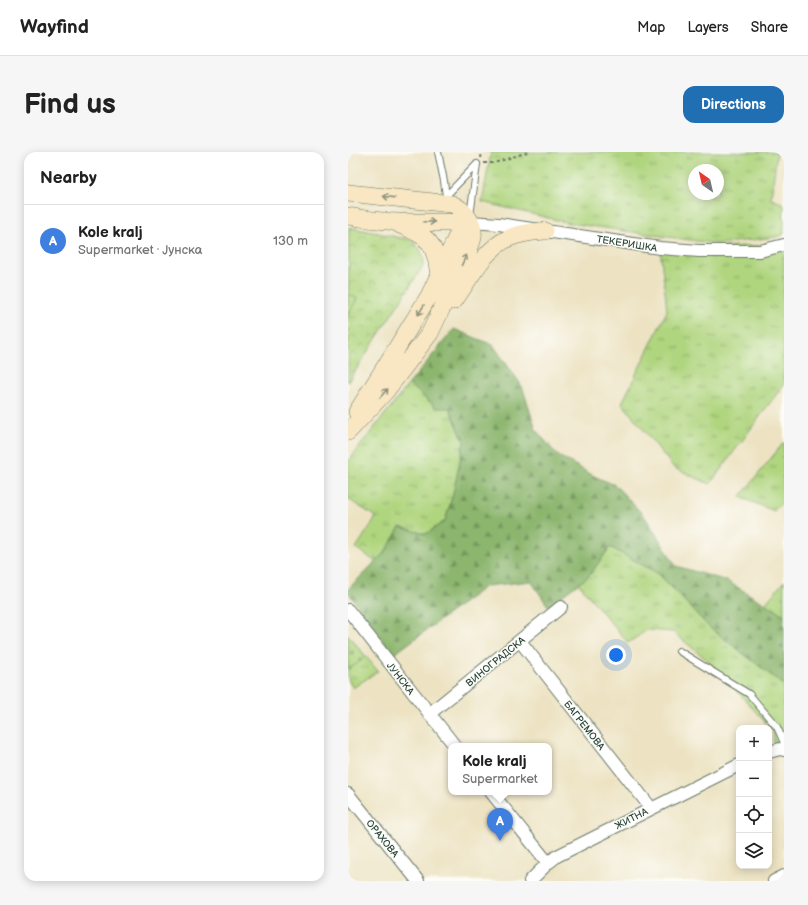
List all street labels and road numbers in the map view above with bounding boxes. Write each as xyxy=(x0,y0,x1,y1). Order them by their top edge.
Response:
street label: ТЕКЕРИШКА xyxy=(596,233,659,255)
street label: ВИНОГРАДСКА xyxy=(464,634,528,689)
street label: ЈУНСКА xyxy=(384,660,417,698)
street label: БАГРЕМОВА xyxy=(561,699,608,753)
street label: ЖИТНА xyxy=(613,805,651,832)
street label: ОРАХОВА xyxy=(363,817,402,861)

